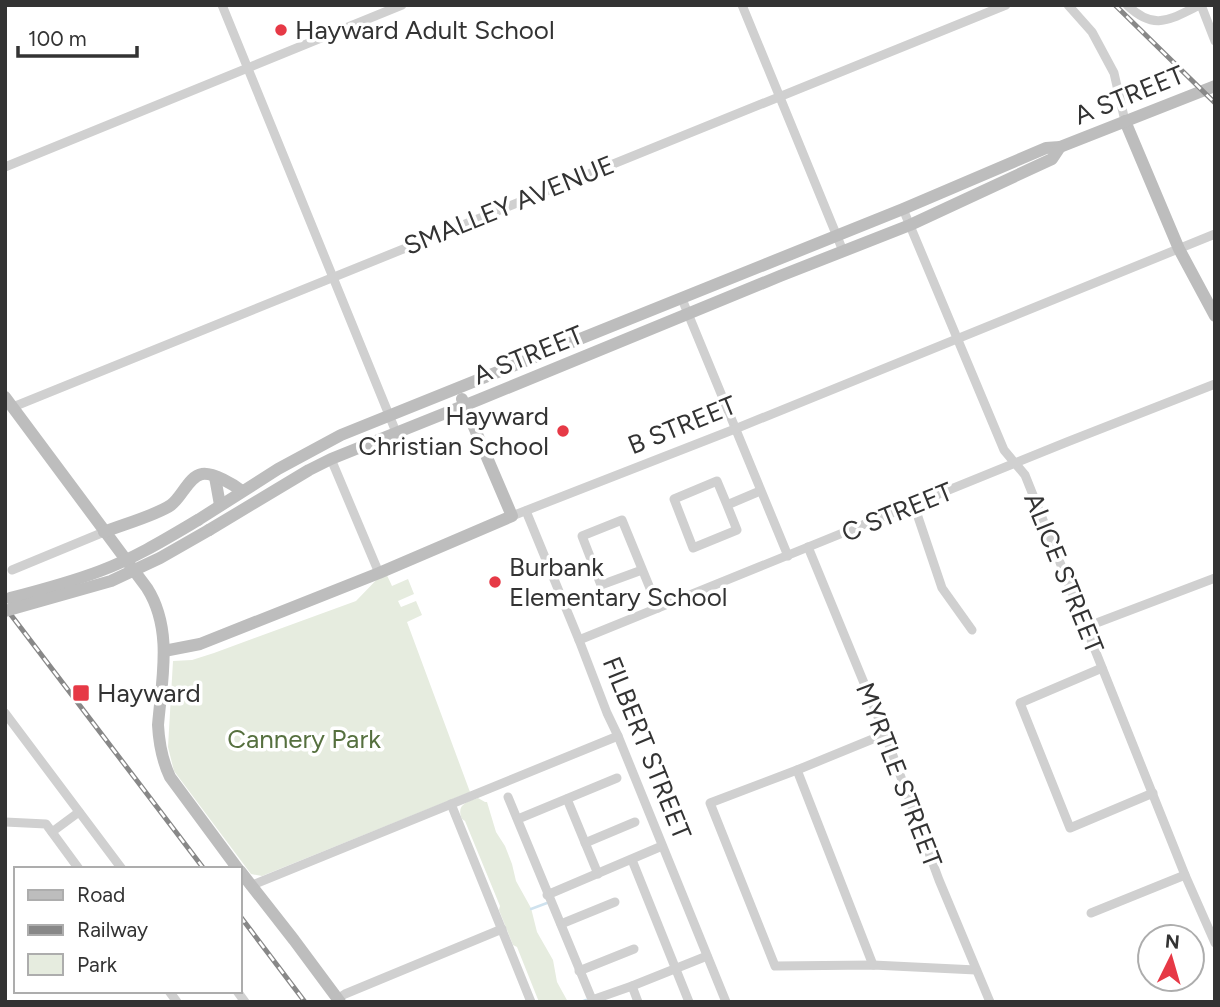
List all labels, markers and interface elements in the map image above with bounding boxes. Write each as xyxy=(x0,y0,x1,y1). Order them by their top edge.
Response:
scale bar xyxy=(18,14,136,58)
place label: Hayward Adult School xyxy=(295,14,555,46)
marker: Hayward Adult School xyxy=(273,22,289,38)
text: 100 m xyxy=(28,26,87,51)
street label: A STREET xyxy=(1069,58,1189,132)
street label: SMALLEY AVENUE xyxy=(399,148,619,262)
street label: A STREET xyxy=(468,318,588,392)
street label: B STREET xyxy=(623,389,741,461)
place label: Hayward Christian School xyxy=(358,400,549,462)
marker: Hayward Christian School xyxy=(555,423,571,439)
street label: C STREET xyxy=(837,475,958,549)
street label: ALICE STREET xyxy=(1017,488,1111,659)
place label: Burbank Elementary School xyxy=(509,551,727,613)
marker: Burbank Elementary School xyxy=(487,574,503,590)
street label: FILBERT STREET xyxy=(596,652,699,845)
place label: Hayward xyxy=(97,677,201,709)
street label: MYRTLE STREET xyxy=(849,678,949,873)
marker: Hayward xyxy=(71,683,91,703)
park label: Cannery Park xyxy=(227,723,381,755)
legend xyxy=(14,867,242,993)
text: Road xyxy=(77,882,125,907)
text: Railway xyxy=(77,917,148,942)
north arrow xyxy=(1136,923,1206,993)
text: N xyxy=(1164,929,1181,954)
text: Park xyxy=(77,952,118,977)

